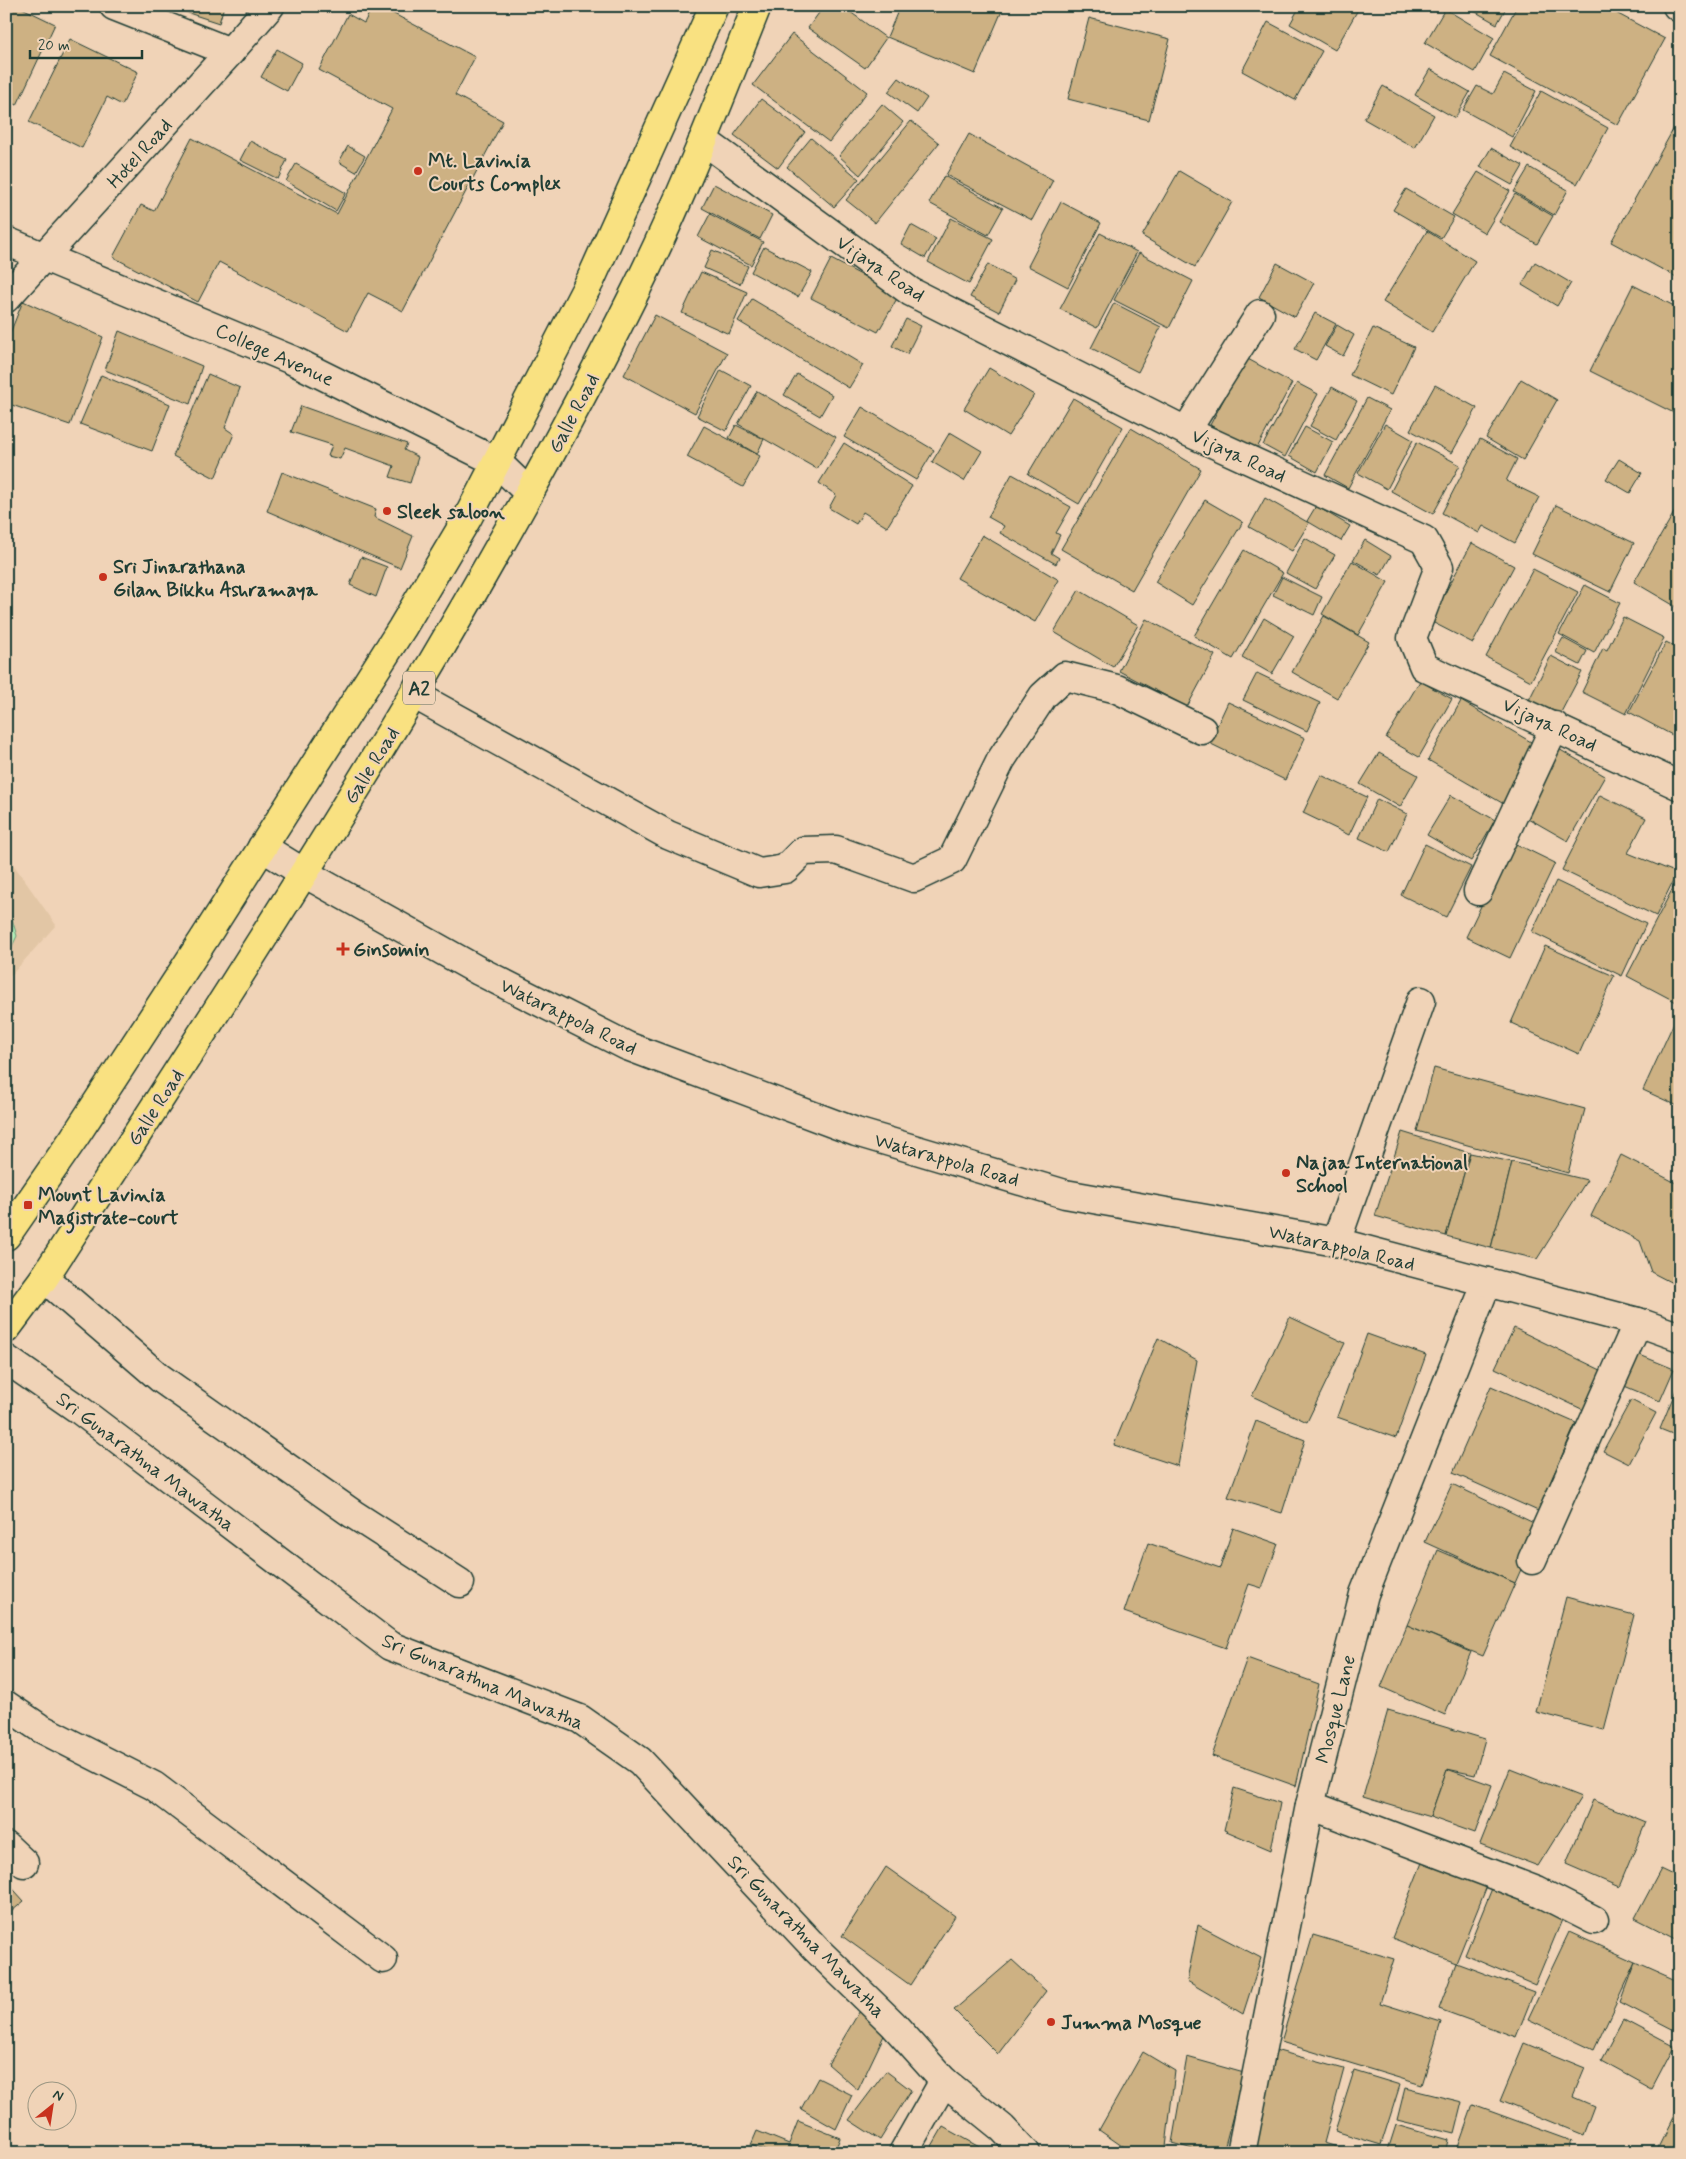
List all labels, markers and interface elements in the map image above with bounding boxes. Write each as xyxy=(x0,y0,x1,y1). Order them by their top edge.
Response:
scale bar xyxy=(30,28,142,60)
text: 20 m xyxy=(38,36,70,56)
street label: Hotel Road xyxy=(101,113,179,195)
place label: Mt. Lavinia Courts Complex xyxy=(428,148,561,198)
marker: Mt. Lavinia Courts Complex xyxy=(412,165,424,177)
street label: Vijaya Road xyxy=(830,230,930,309)
street label: College Avenue xyxy=(211,317,338,394)
street label: Galle Road xyxy=(542,369,607,458)
street label: Vijaya Road xyxy=(1187,423,1290,490)
place label: Sleek saloon xyxy=(397,499,505,526)
marker: Sleek saloon xyxy=(381,505,393,517)
place label: Sri Jinarathana Gilan Bikku Ashramaya xyxy=(113,554,318,604)
marker: Sri Jinarathana Gilan Bikku Ashramaya xyxy=(97,571,109,583)
road number: A2 xyxy=(403,671,435,704)
street label: Vijaya Road xyxy=(1498,692,1601,759)
street label: Galle Road xyxy=(338,722,407,810)
place label: Ginsomin xyxy=(353,937,430,964)
marker: Ginsomin xyxy=(337,943,349,955)
street label: Watarappola Road xyxy=(495,972,641,1062)
street label: Galle Road xyxy=(121,1064,191,1151)
street label: Watarappola Road xyxy=(871,1127,1022,1194)
place label: Najaa International School xyxy=(1296,1150,1468,1200)
marker: Najaa International School xyxy=(1280,1167,1292,1179)
place label: Mount Lavinia Magistrate-court xyxy=(38,1182,179,1234)
marker: Mount Lavinia Magistrate-court xyxy=(22,1199,34,1211)
street label: Watarappola Road xyxy=(1266,1218,1418,1278)
street label: Sri Gunarathna Mawatha xyxy=(50,1386,240,1538)
street label: Sri Gunarathna Mawatha xyxy=(377,1628,588,1737)
street label: Mosque Lane xyxy=(1310,1652,1363,1767)
street label: Sri Gunarathna Mawatha xyxy=(721,1850,891,2024)
place label: Jumma Mosque xyxy=(1061,2010,1202,2037)
marker: Jumma Mosque xyxy=(1045,2016,1057,2028)
north arrow xyxy=(28,2082,78,2132)
text: N xyxy=(49,2085,67,2106)

